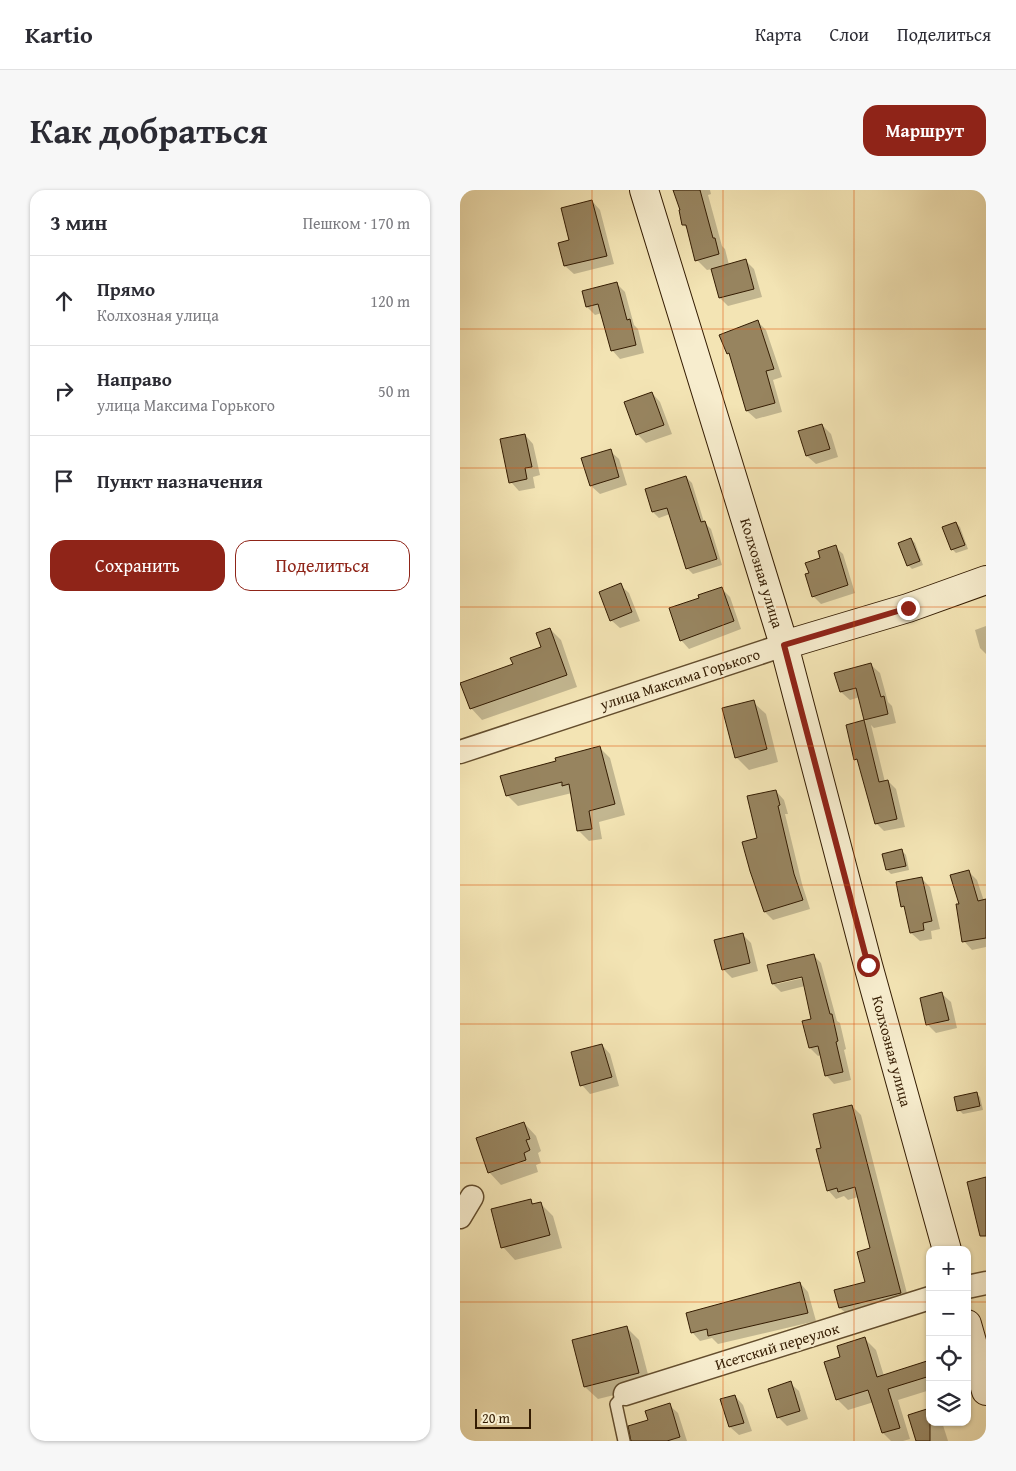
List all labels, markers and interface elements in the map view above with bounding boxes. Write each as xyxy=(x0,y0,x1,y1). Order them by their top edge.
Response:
text: Kartio xyxy=(25,17,93,52)
text: Карта xyxy=(755,21,802,48)
text: Слои xyxy=(830,21,869,48)
text: Поделиться xyxy=(897,21,991,48)
text: Как добраться xyxy=(30,105,268,156)
button: Маршрут xyxy=(863,105,986,156)
text: 3 мин xyxy=(50,207,107,238)
text: Пешком · 170 m xyxy=(303,211,410,235)
text: Прямо xyxy=(97,275,155,303)
icon: ahead xyxy=(50,287,78,315)
text: 120 m xyxy=(370,289,410,313)
text: Колхозная улица xyxy=(97,303,219,327)
text: Направо xyxy=(97,365,172,393)
icon: right xyxy=(50,377,78,405)
text: 50 m xyxy=(378,379,410,403)
text: улица Максима Горького xyxy=(97,393,275,417)
icon: arrive xyxy=(50,467,78,495)
text: Пункт назначения xyxy=(97,467,263,495)
street label: Колхозная улица xyxy=(735,515,789,631)
button: Сохранить xyxy=(50,540,225,591)
button: Поделиться xyxy=(235,540,410,591)
route end xyxy=(897,597,920,620)
street label: улица Максима Горького xyxy=(596,643,763,715)
route start xyxy=(857,954,880,977)
street label: Колхозная улица xyxy=(867,993,917,1110)
map controls xyxy=(926,1246,971,1426)
button: + xyxy=(926,1246,971,1291)
button: − xyxy=(926,1291,971,1336)
street label: Исетский переулок xyxy=(712,1317,842,1375)
button: locate xyxy=(926,1336,971,1381)
button: layers xyxy=(926,1381,971,1426)
scale bar xyxy=(475,1406,531,1429)
text: 20 m xyxy=(482,1408,510,1428)

